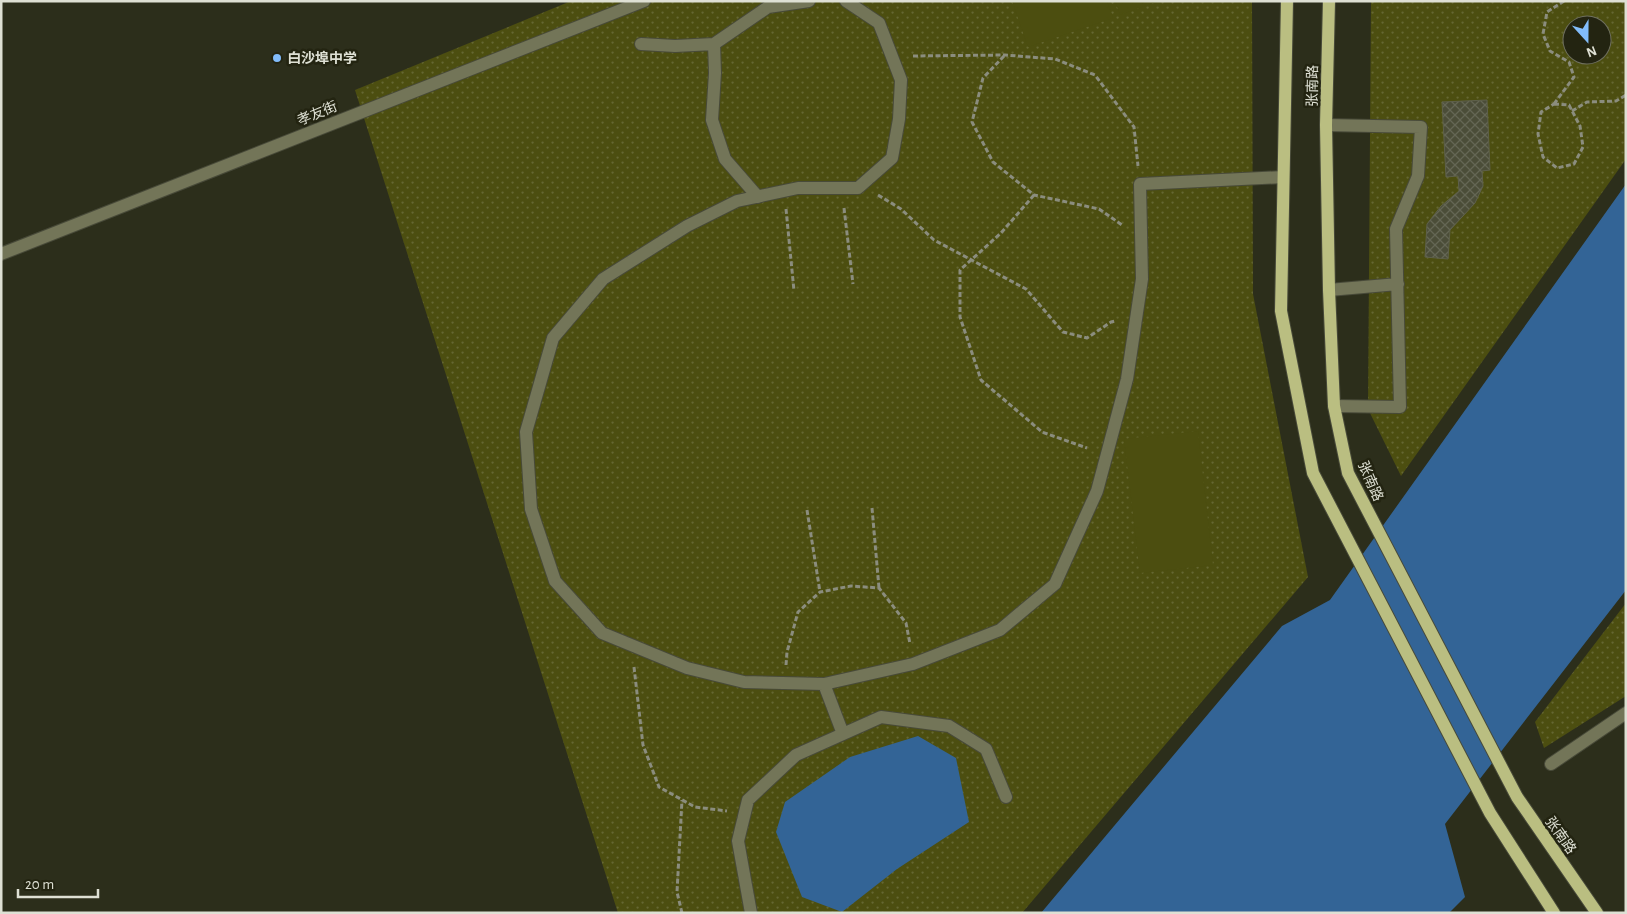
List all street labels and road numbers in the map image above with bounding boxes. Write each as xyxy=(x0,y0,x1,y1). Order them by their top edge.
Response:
street label: 张南路 xyxy=(1305,65,1320,107)
street label: 孝友街 xyxy=(295,99,339,128)
street label: 张南路 xyxy=(1355,459,1386,503)
street label: 张南路 xyxy=(1542,814,1579,857)

